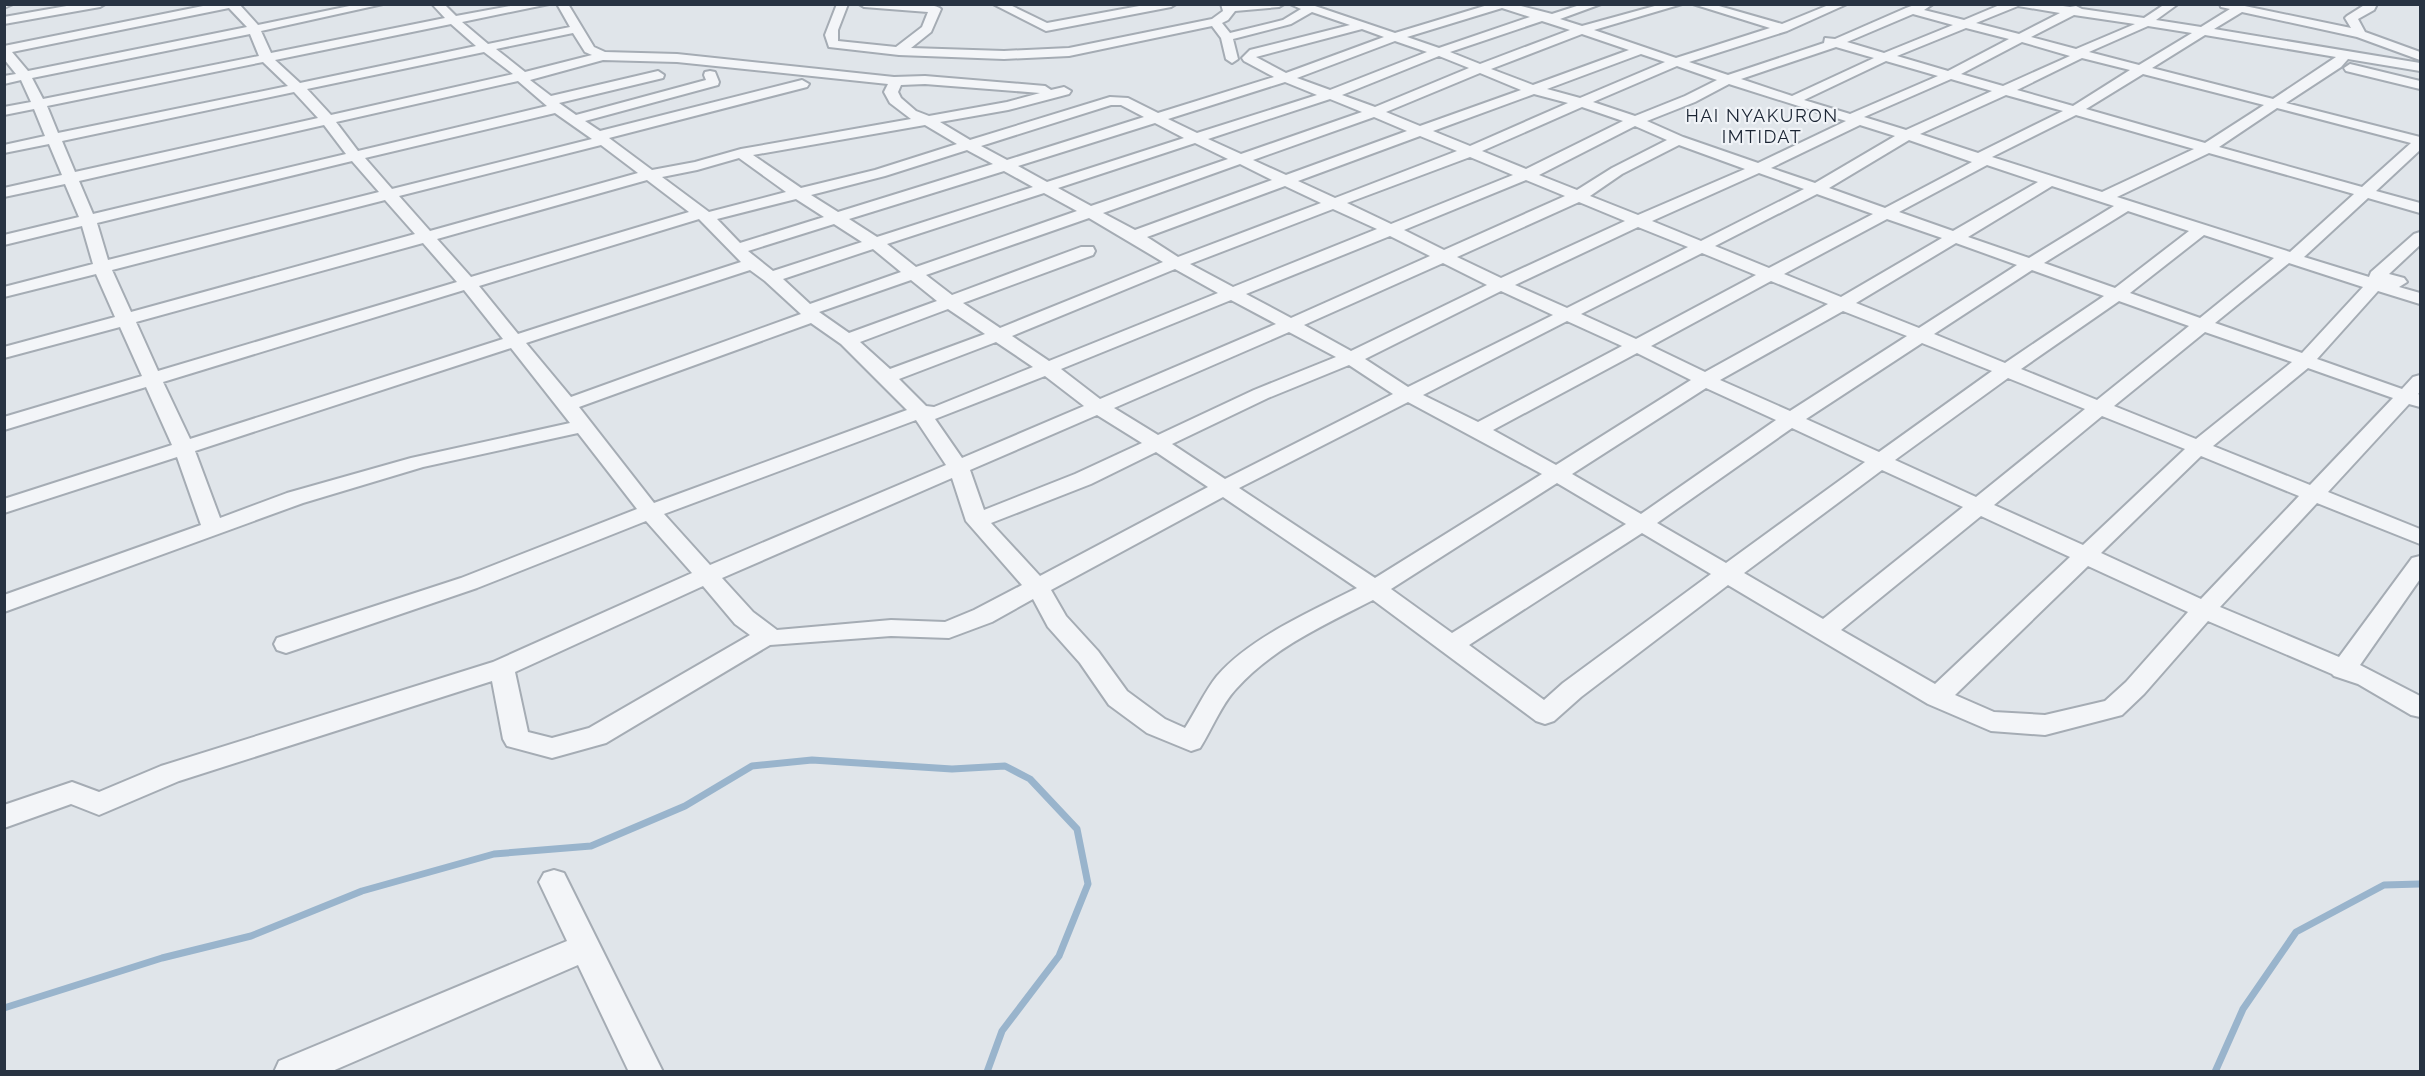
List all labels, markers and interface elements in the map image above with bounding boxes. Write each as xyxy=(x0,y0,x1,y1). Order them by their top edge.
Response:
district label: HAI NYAKURON IMTIDAT xyxy=(1685,105,1839,147)

